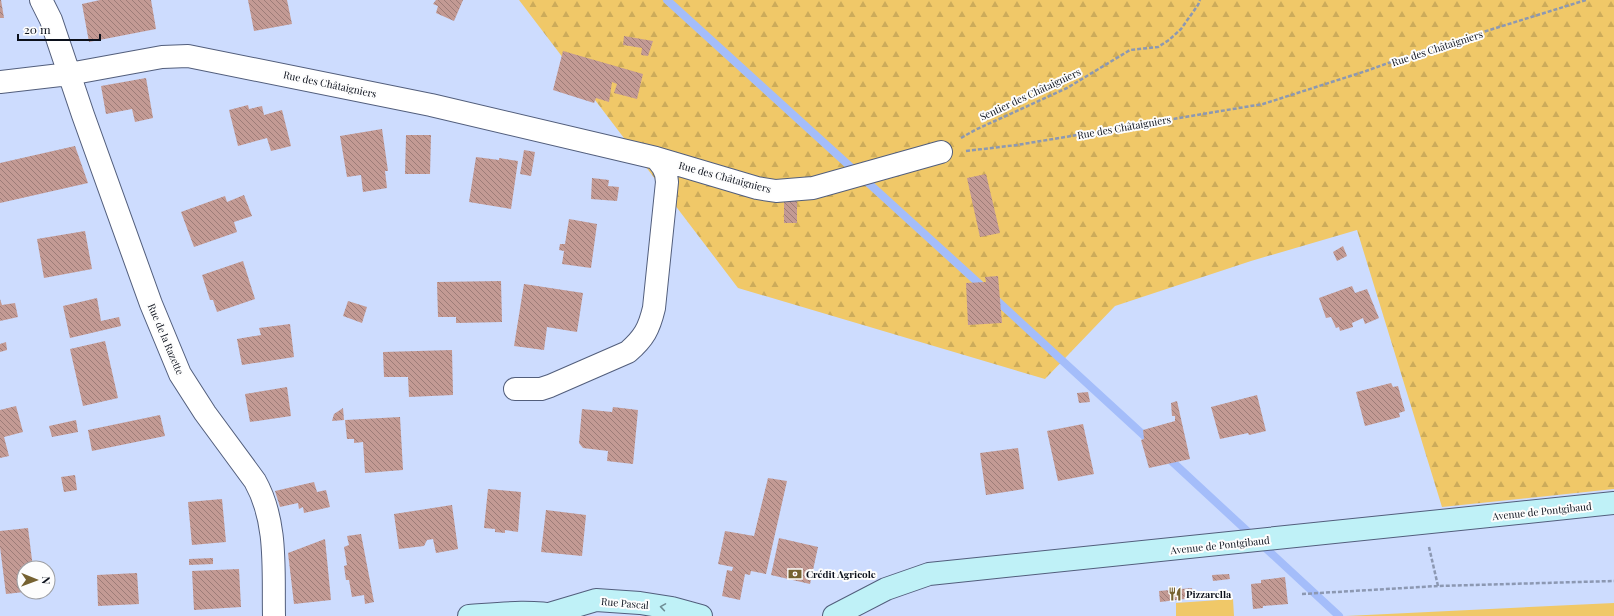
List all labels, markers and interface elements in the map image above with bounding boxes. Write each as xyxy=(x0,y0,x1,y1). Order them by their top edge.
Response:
scale bar xyxy=(18,16,100,42)
text: 20 m xyxy=(24,21,51,37)
street label: Rue des Châtaigniers xyxy=(1390,27,1484,69)
street label: Sentier des Châtaigniers xyxy=(977,64,1083,124)
street label: Rue des Châtaigniers xyxy=(282,67,378,101)
street label: Rue des Châtaigniers xyxy=(1076,112,1172,142)
street label: Rue des Châtaigniers xyxy=(677,158,773,196)
street label: Rue de la Razette xyxy=(145,301,187,377)
street label: Avenue de Pontgibaud xyxy=(1491,499,1593,523)
street label: Avenue de Pontgibaud xyxy=(1169,533,1271,557)
north arrow xyxy=(16,560,56,600)
bank icon: Crédit Agricole xyxy=(787,566,803,582)
place label: Crédit Agricole xyxy=(806,567,876,581)
text: N xyxy=(39,576,54,584)
restaurant icon: Pizzarella xyxy=(1167,586,1183,602)
place label: Pizzarella xyxy=(1186,587,1232,601)
street label: Rue Pascal xyxy=(601,594,650,612)
one-way arrow xyxy=(660,603,666,612)

